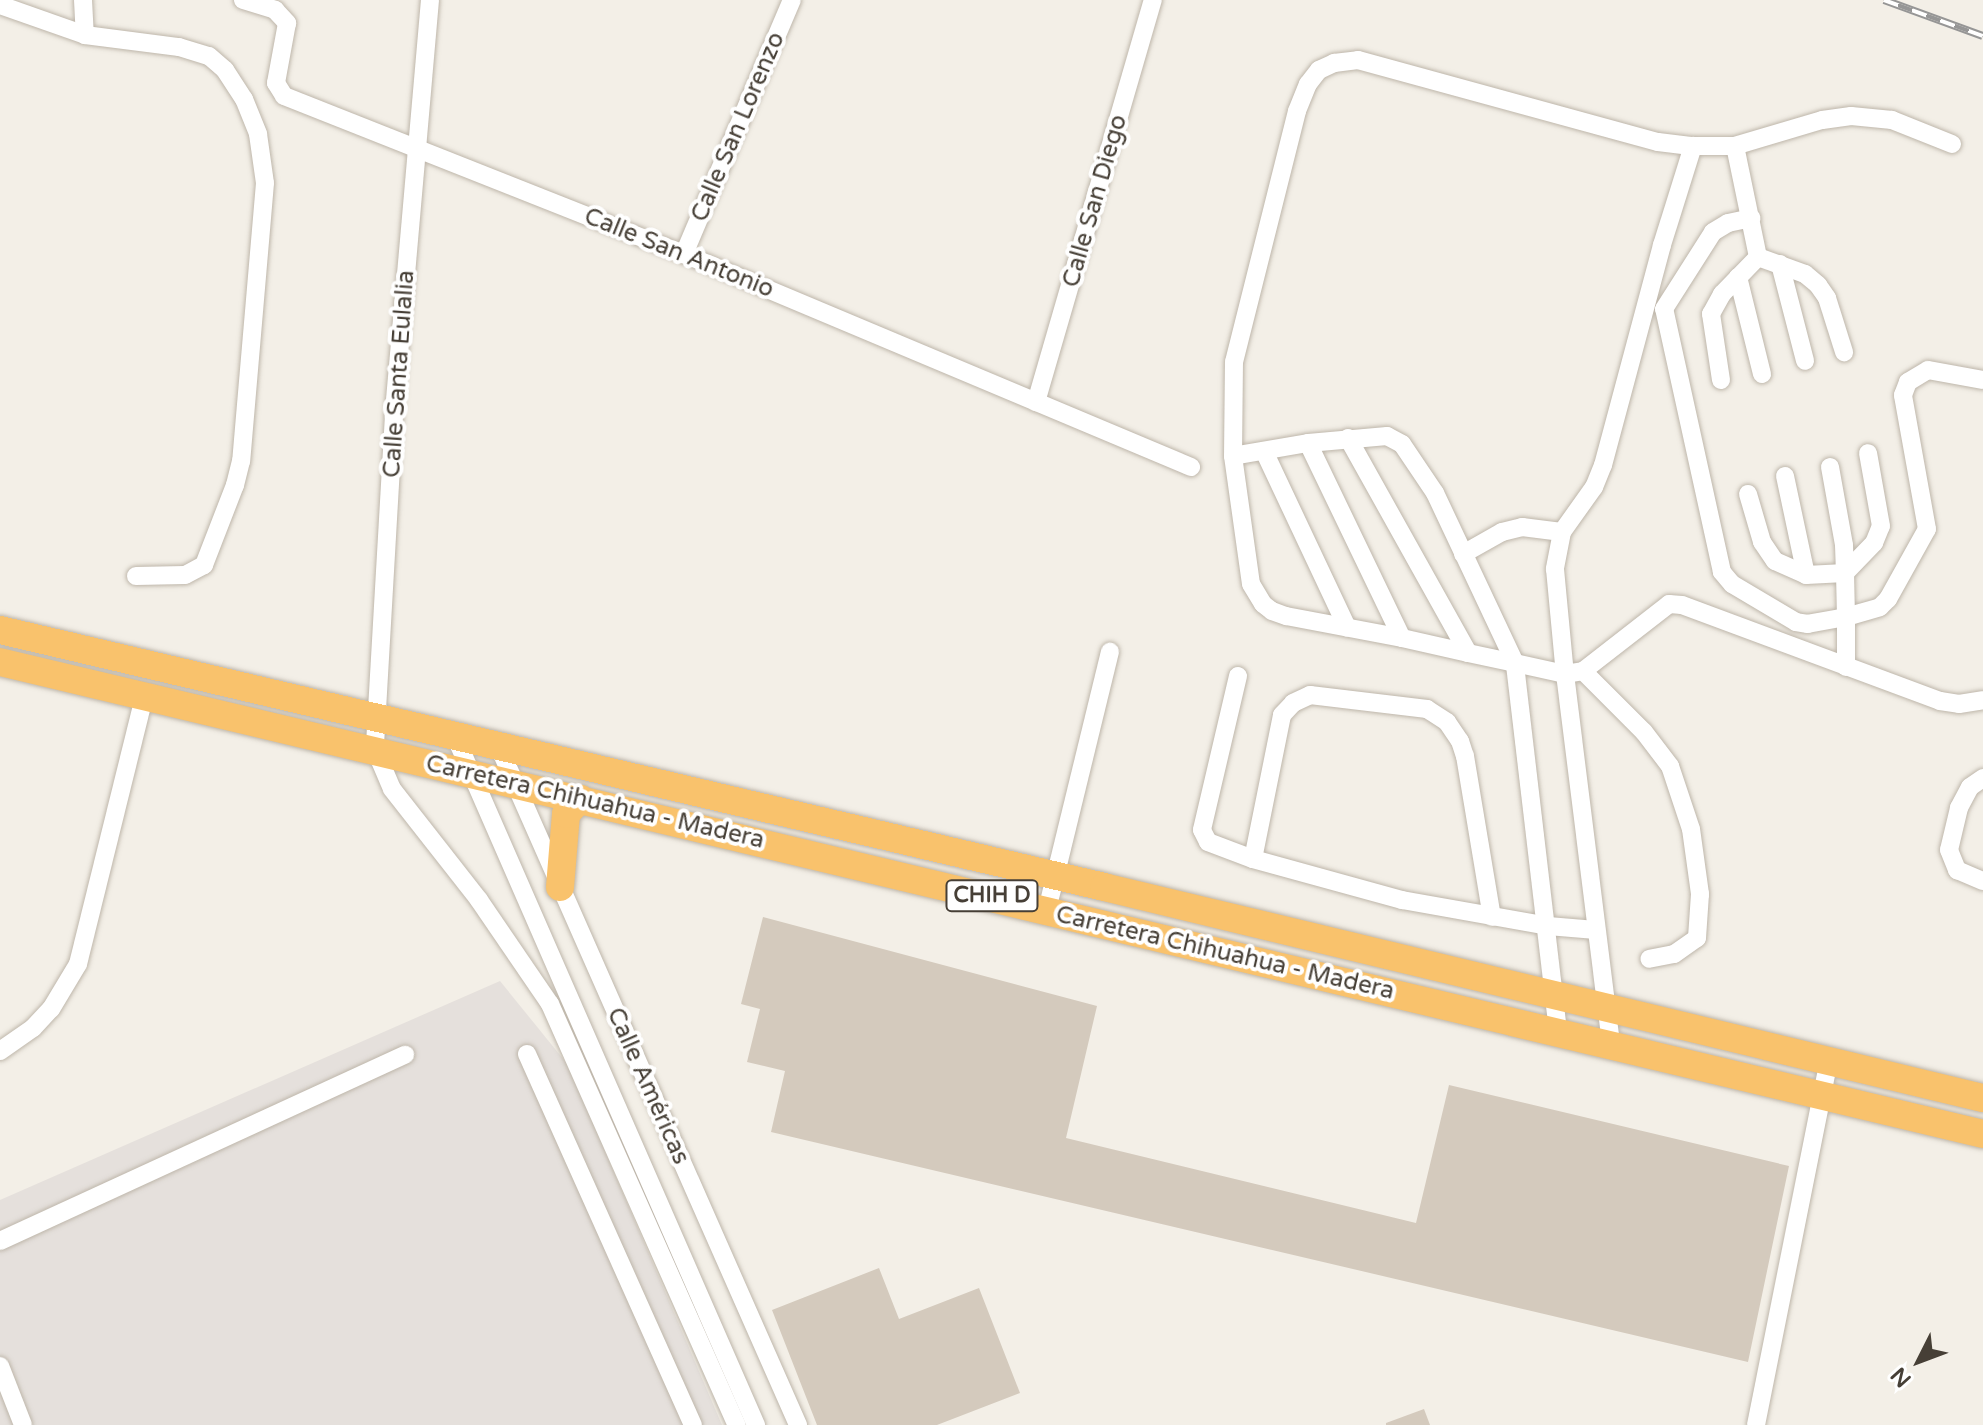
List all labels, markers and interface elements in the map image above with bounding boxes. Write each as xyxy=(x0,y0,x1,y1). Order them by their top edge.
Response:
street label: Calle San Lorenzo xyxy=(685,28,791,226)
street label: Calle San Diego xyxy=(1057,111,1133,291)
street label: Calle San Antonio xyxy=(580,202,778,304)
street label: Calle Santa Eulalia xyxy=(377,269,421,479)
street label: Carretera Chihuahua - Madera xyxy=(423,749,767,855)
road number: CHIH D xyxy=(944,878,1040,914)
street label: Carretera Chihuahua - Madera xyxy=(1053,900,1397,1006)
street label: Calle Américas xyxy=(601,1003,695,1169)
north arrow xyxy=(1879,1321,1959,1401)
text: N xyxy=(1886,1362,1917,1392)

